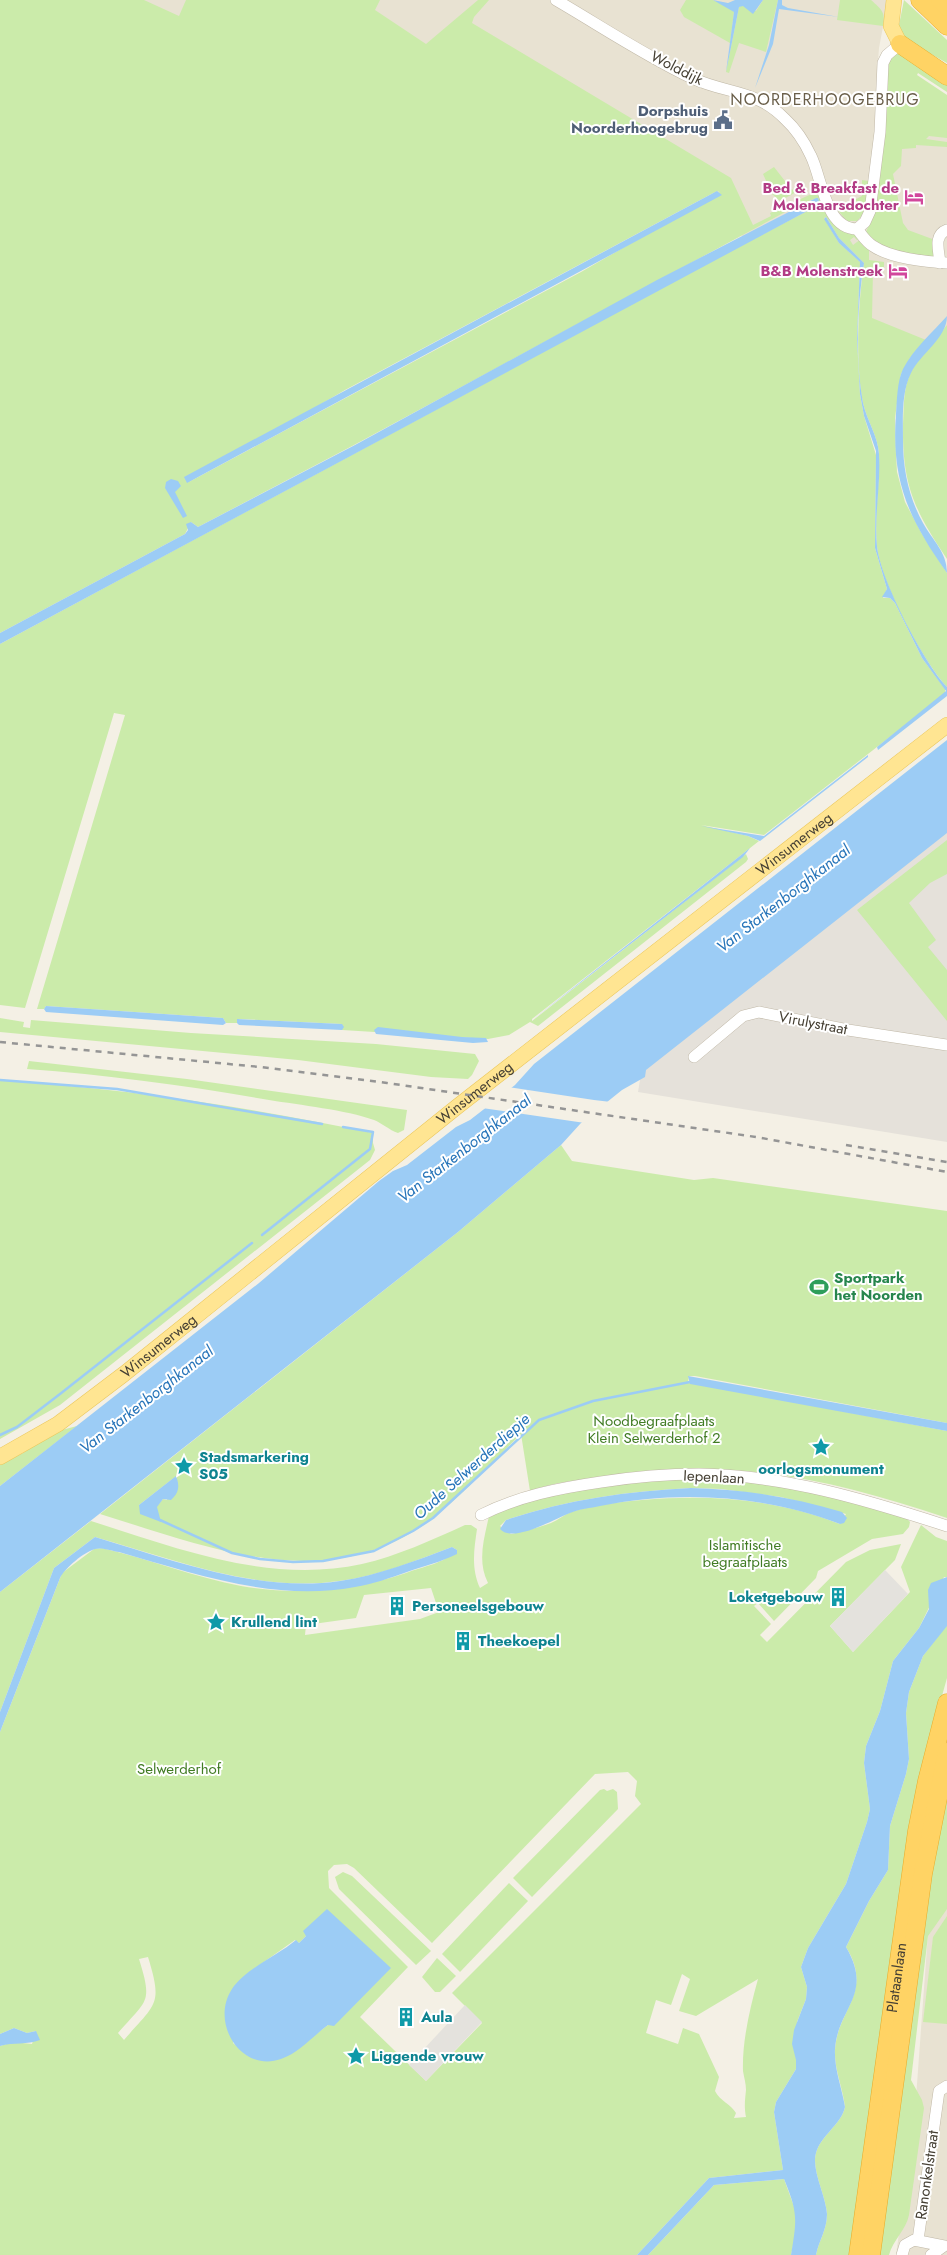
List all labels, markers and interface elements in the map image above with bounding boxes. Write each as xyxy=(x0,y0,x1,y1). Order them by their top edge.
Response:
street label: Wolddijk xyxy=(647,45,708,91)
district label: NOORDERHOOGEBRUG xyxy=(730,88,920,111)
place label: Dorpshuis Noorderhoogebrug xyxy=(571,100,708,139)
public building icon: Dorpshuis Noorderhoogebrug xyxy=(712,109,734,131)
place label: Bed & Breakfast de Molenaarsdochter xyxy=(762,177,900,216)
hotel icon: Bed & Breakfast de Molenaarsdochter xyxy=(903,186,925,208)
place label: B&B Molenstreek xyxy=(760,260,883,282)
hotel icon: B&B Molenstreek xyxy=(887,260,909,282)
street label: Winsumerweg xyxy=(751,807,837,881)
water label: Van Starkenborghkanaal xyxy=(712,838,856,958)
street label: Virulystraat xyxy=(777,1006,850,1041)
street label: Winsumerweg xyxy=(432,1056,518,1130)
water label: Van Starkenborghkanaal xyxy=(393,1088,537,1208)
place label: Sportpark het Noorden xyxy=(834,1267,923,1306)
sports icon: Sportpark het Noorden xyxy=(808,1276,830,1298)
street label: Winsumerweg xyxy=(116,1309,201,1384)
water label: Van Starkenborghkanaal xyxy=(75,1339,219,1459)
water label: Oude Selwerderdiepje xyxy=(408,1408,535,1525)
park label: Noodbegraafplaats Klein Selwerderhof 2 xyxy=(588,1410,720,1449)
place icon: oorlogsmonument xyxy=(810,1436,832,1458)
place label: Stadsmarkering S05 xyxy=(199,1446,309,1485)
place icon: Stadsmarkering S05 xyxy=(173,1455,195,1477)
place label: oorlogsmonument xyxy=(758,1458,884,1480)
street label: Iepenlaan xyxy=(683,1464,745,1490)
park label: Islamitische begraafplaats xyxy=(703,1534,787,1573)
place label: Loketgebouw xyxy=(729,1586,824,1608)
building icon: Loketgebouw xyxy=(827,1586,849,1608)
building icon: Personeelsgebouw xyxy=(386,1595,408,1617)
place label: Personeelsgebouw xyxy=(412,1595,545,1617)
place icon: Krullend lint xyxy=(205,1611,227,1633)
place label: Krullend lint xyxy=(231,1611,317,1633)
building icon: Theekoepel xyxy=(452,1630,474,1652)
place label: Theekoepel xyxy=(478,1630,560,1652)
park label: Selwerderhof xyxy=(137,1758,222,1780)
street label: Plataanlaan xyxy=(881,1941,912,2014)
building icon: Aula xyxy=(395,2006,417,2028)
place label: Aula xyxy=(420,2006,453,2028)
place icon: Liggende vrouw xyxy=(345,2045,367,2067)
place label: Liggende vrouw xyxy=(371,2045,484,2067)
street label: Ranonkelstraat xyxy=(910,2129,944,2221)

